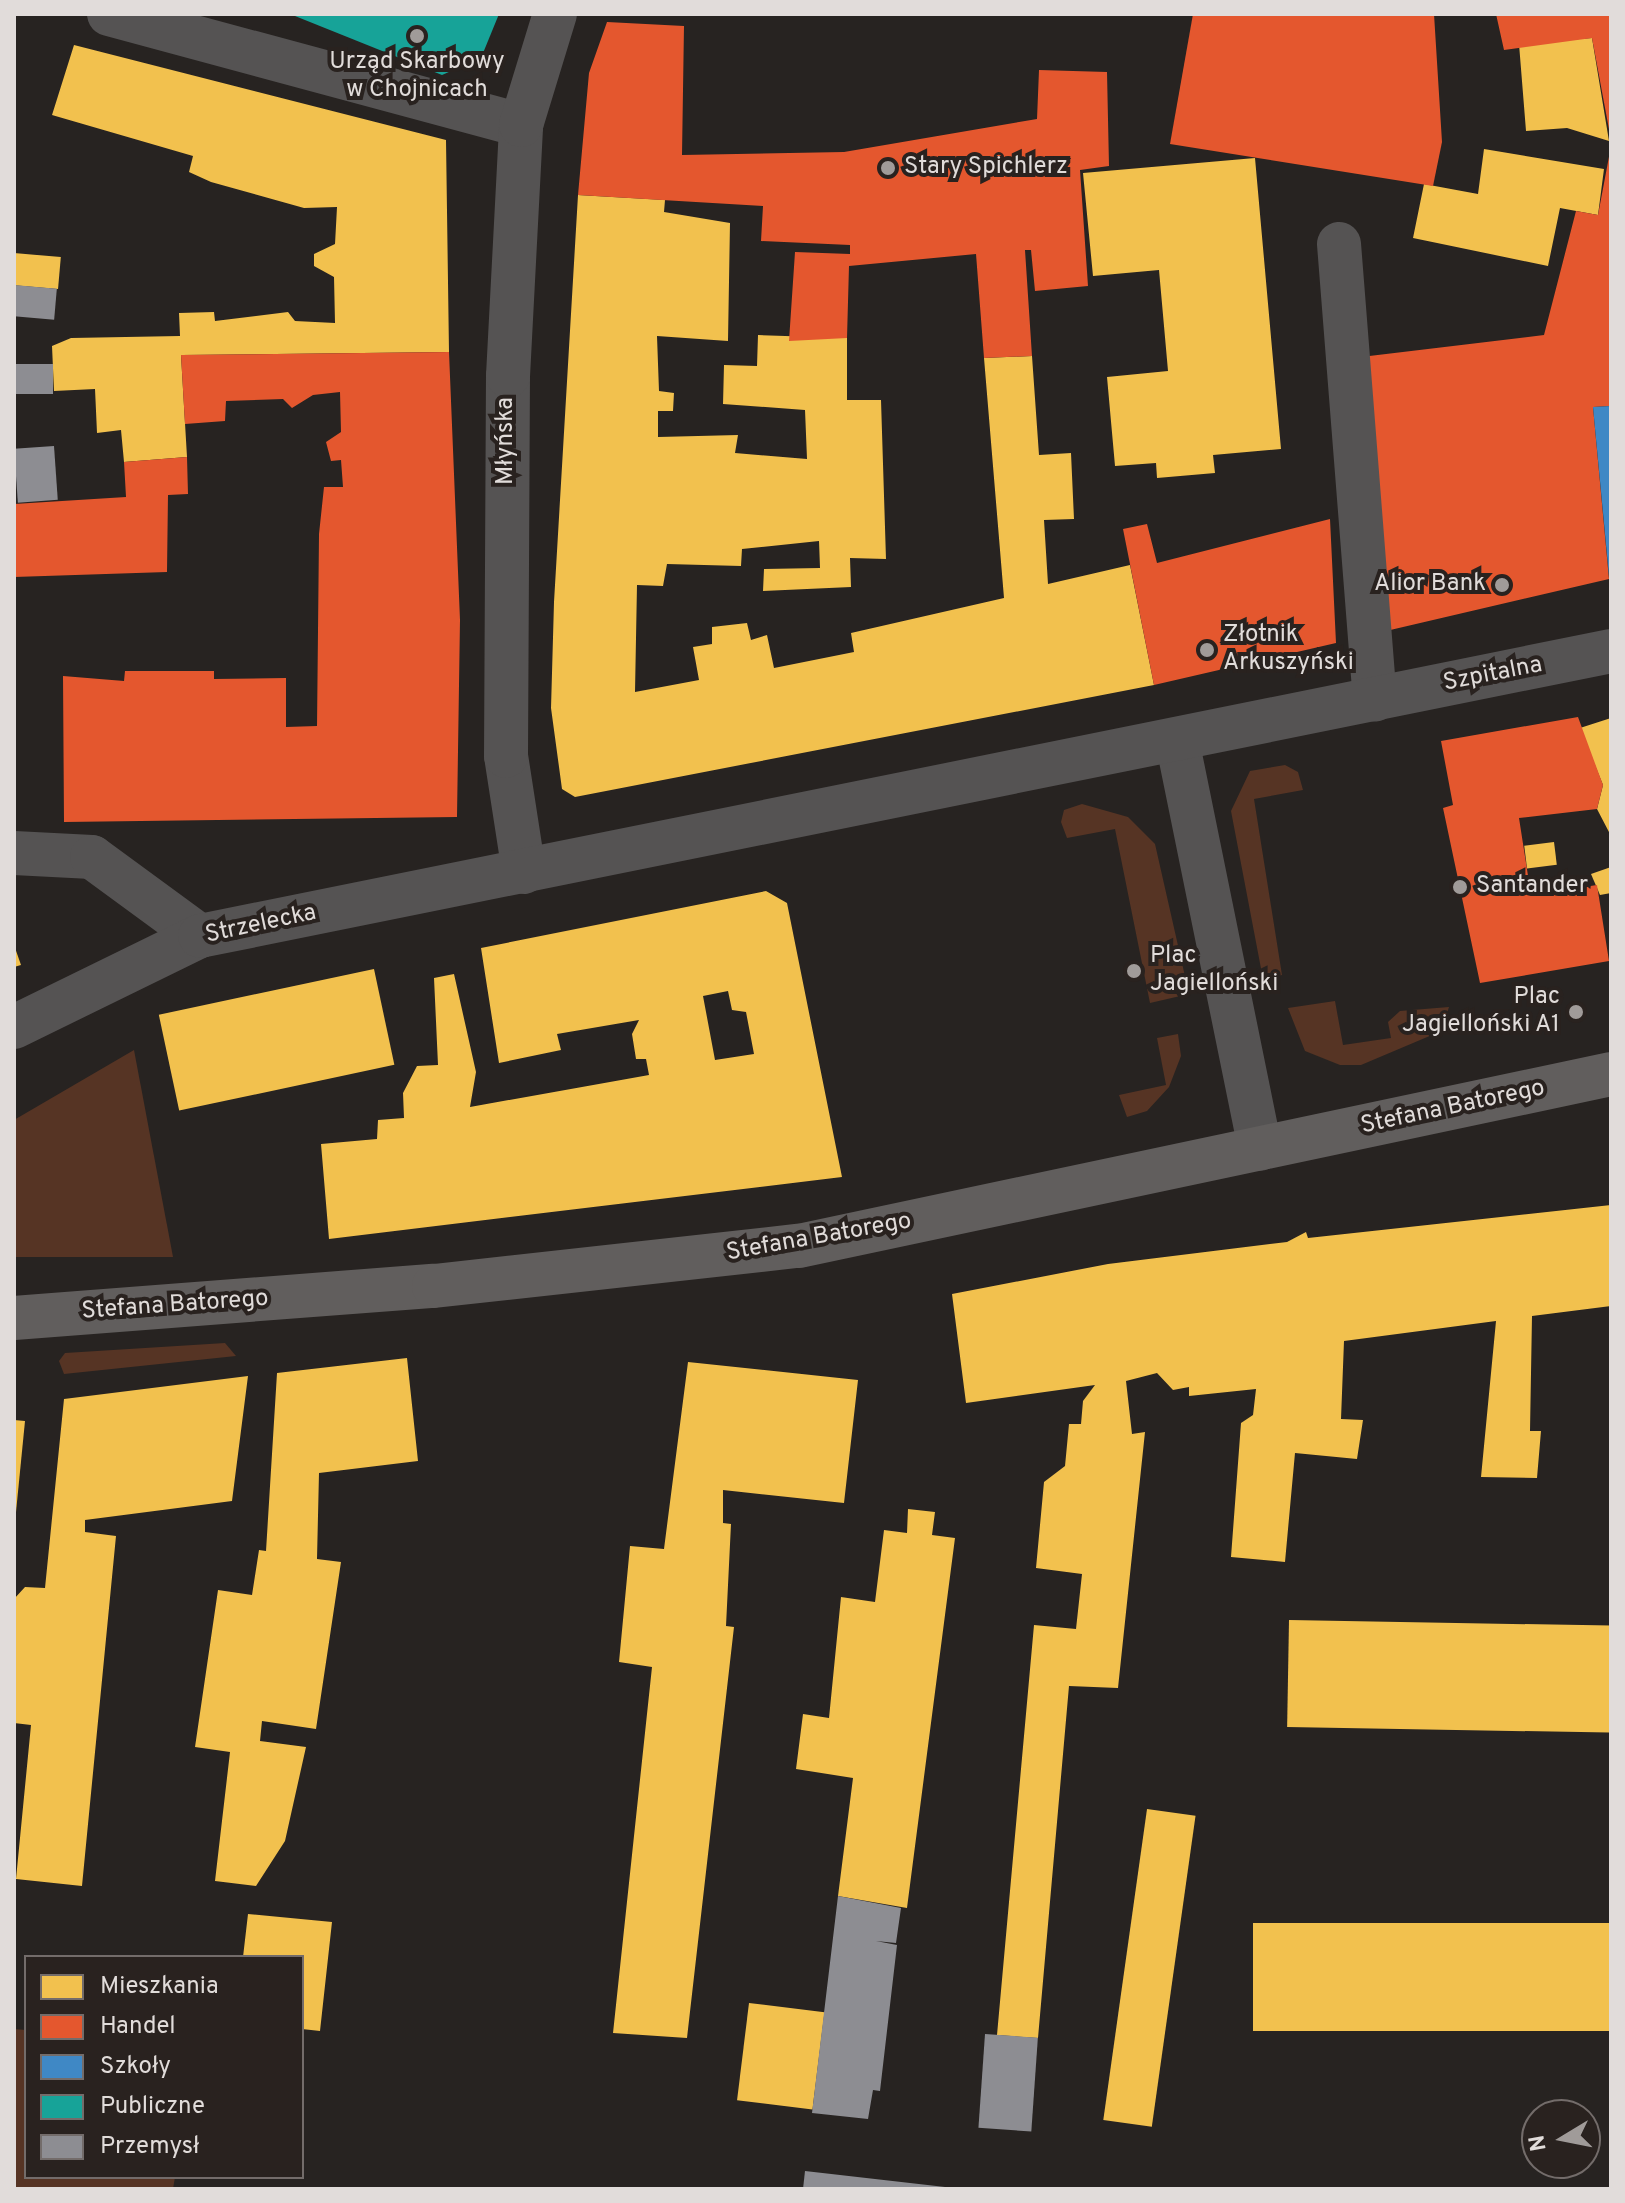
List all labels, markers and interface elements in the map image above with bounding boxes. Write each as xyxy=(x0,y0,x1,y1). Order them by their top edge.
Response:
marker: Urząd Skarbowy w Chojnicach xyxy=(408,27,426,45)
place label: Urząd Skarbowy w Chojnicach xyxy=(329,49,505,105)
place label: Stary Spichlerz xyxy=(904,154,1068,182)
marker: Stary Spichlerz xyxy=(879,159,897,177)
street label: Młyńska xyxy=(493,397,521,485)
place label: Alior Bank xyxy=(1374,571,1486,599)
marker: Alior Bank xyxy=(1493,576,1511,594)
place label: Złotnik Arkuszyński xyxy=(1223,622,1354,678)
marker: Złotnik Arkuszyński xyxy=(1198,641,1216,659)
street label: Szpitalna xyxy=(1441,651,1545,699)
place label: Santander xyxy=(1476,873,1588,901)
marker: Santander xyxy=(1451,878,1469,896)
street label: Strzelecka xyxy=(203,899,319,951)
place label: Plac Jagielloński xyxy=(1150,943,1278,999)
marker: Plac Jagielloński xyxy=(1125,962,1143,980)
place label: Plac Jagielloński A1 xyxy=(1401,984,1560,1040)
marker: Plac Jagielloński A1 xyxy=(1567,1003,1585,1021)
street label: Stefana Batorego xyxy=(1358,1074,1548,1142)
street label: Stefana Batorego xyxy=(724,1208,914,1268)
street label: Stefana Batorego xyxy=(81,1285,269,1327)
legend xyxy=(24,1955,304,2179)
text: Mieszkania xyxy=(100,1972,219,2002)
text: Handel xyxy=(100,2012,176,2042)
text: Szkoły xyxy=(100,2052,171,2082)
text: Publiczne xyxy=(100,2092,205,2122)
north arrow xyxy=(1521,2099,1601,2179)
text: Przemysł xyxy=(100,2132,199,2162)
text: N xyxy=(1524,2133,1554,2153)

